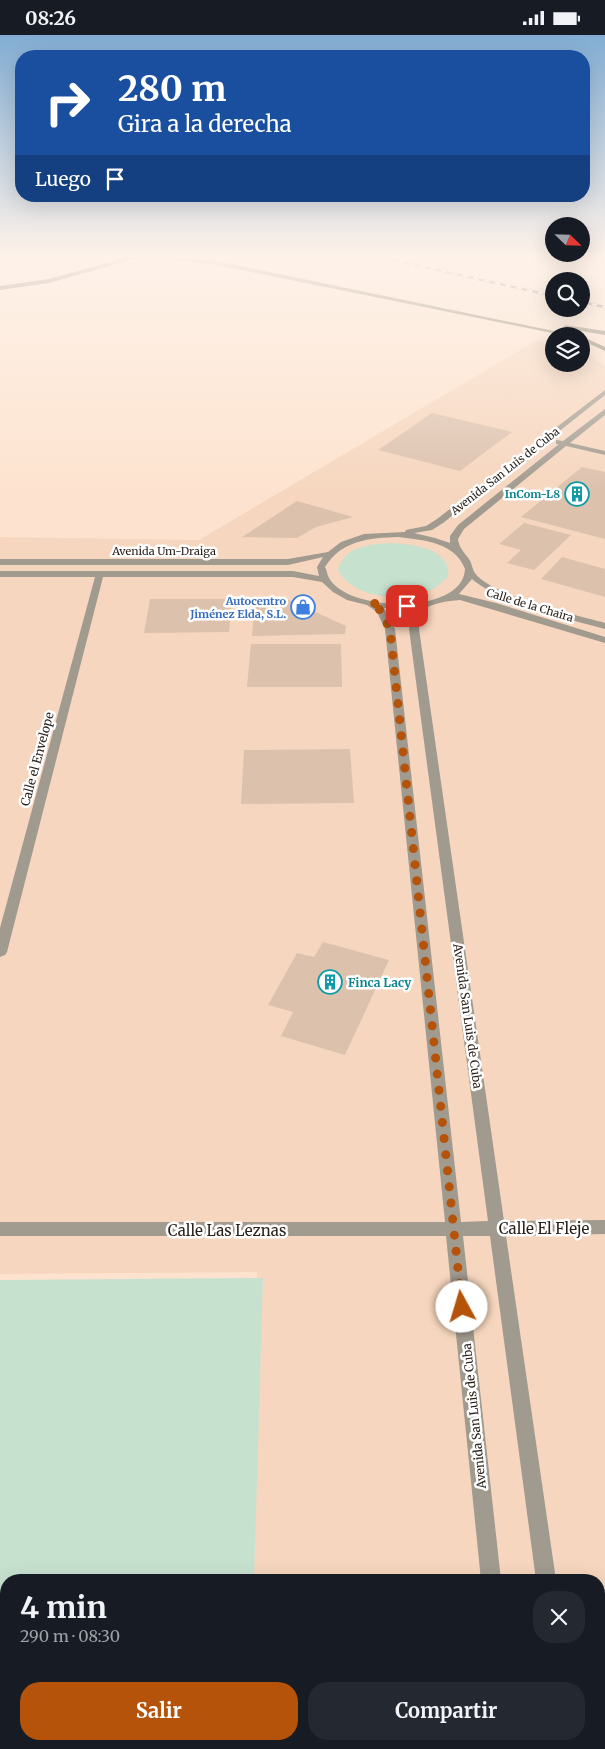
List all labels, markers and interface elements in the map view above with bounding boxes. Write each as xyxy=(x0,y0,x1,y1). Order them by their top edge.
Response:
text: 08:26 xyxy=(25,6,76,30)
text: 280 m xyxy=(118,67,226,111)
icon: right xyxy=(35,70,100,135)
text: Gira a la derecha xyxy=(118,110,292,138)
icon: arrive xyxy=(101,165,129,193)
text: Luego xyxy=(35,167,91,191)
north arrow xyxy=(545,217,590,263)
map controls xyxy=(545,217,590,372)
button: search xyxy=(545,272,590,317)
button: layers xyxy=(545,327,590,372)
street label: Avenida San Luis de Cuba xyxy=(447,424,562,518)
building icon: InCom-L8 xyxy=(564,481,590,507)
place label: InCom-L8 xyxy=(505,487,560,501)
street label: Avenida Um-Draiga xyxy=(111,544,216,558)
pin xyxy=(386,585,428,627)
street label: Calle de la Chaira xyxy=(485,585,575,625)
icon: arrive xyxy=(393,592,421,620)
place label: Autocentro Jiménez Elda, S.L. xyxy=(189,594,286,621)
shop icon: Autocentro Jiménez Elda, S.L. xyxy=(290,594,316,620)
street label: Calle el Envelope xyxy=(17,710,57,808)
street label: Avenida San Luis de Cuba xyxy=(450,942,486,1090)
building icon: Finca Lacy xyxy=(317,969,343,995)
place label: Finca Lacy xyxy=(348,975,412,990)
street label: Calle El Fleje xyxy=(499,1219,589,1238)
street label: Calle Las Leznas xyxy=(168,1221,286,1240)
position arrow xyxy=(435,1280,487,1332)
street label: Avenida San Luis de Cuba xyxy=(459,1342,489,1490)
text: 4 min xyxy=(20,1588,107,1626)
button: close xyxy=(533,1591,585,1643)
text: 290 m · 08:30 xyxy=(20,1626,120,1646)
button: Salir xyxy=(20,1682,298,1740)
button: Compartir xyxy=(308,1682,585,1740)

